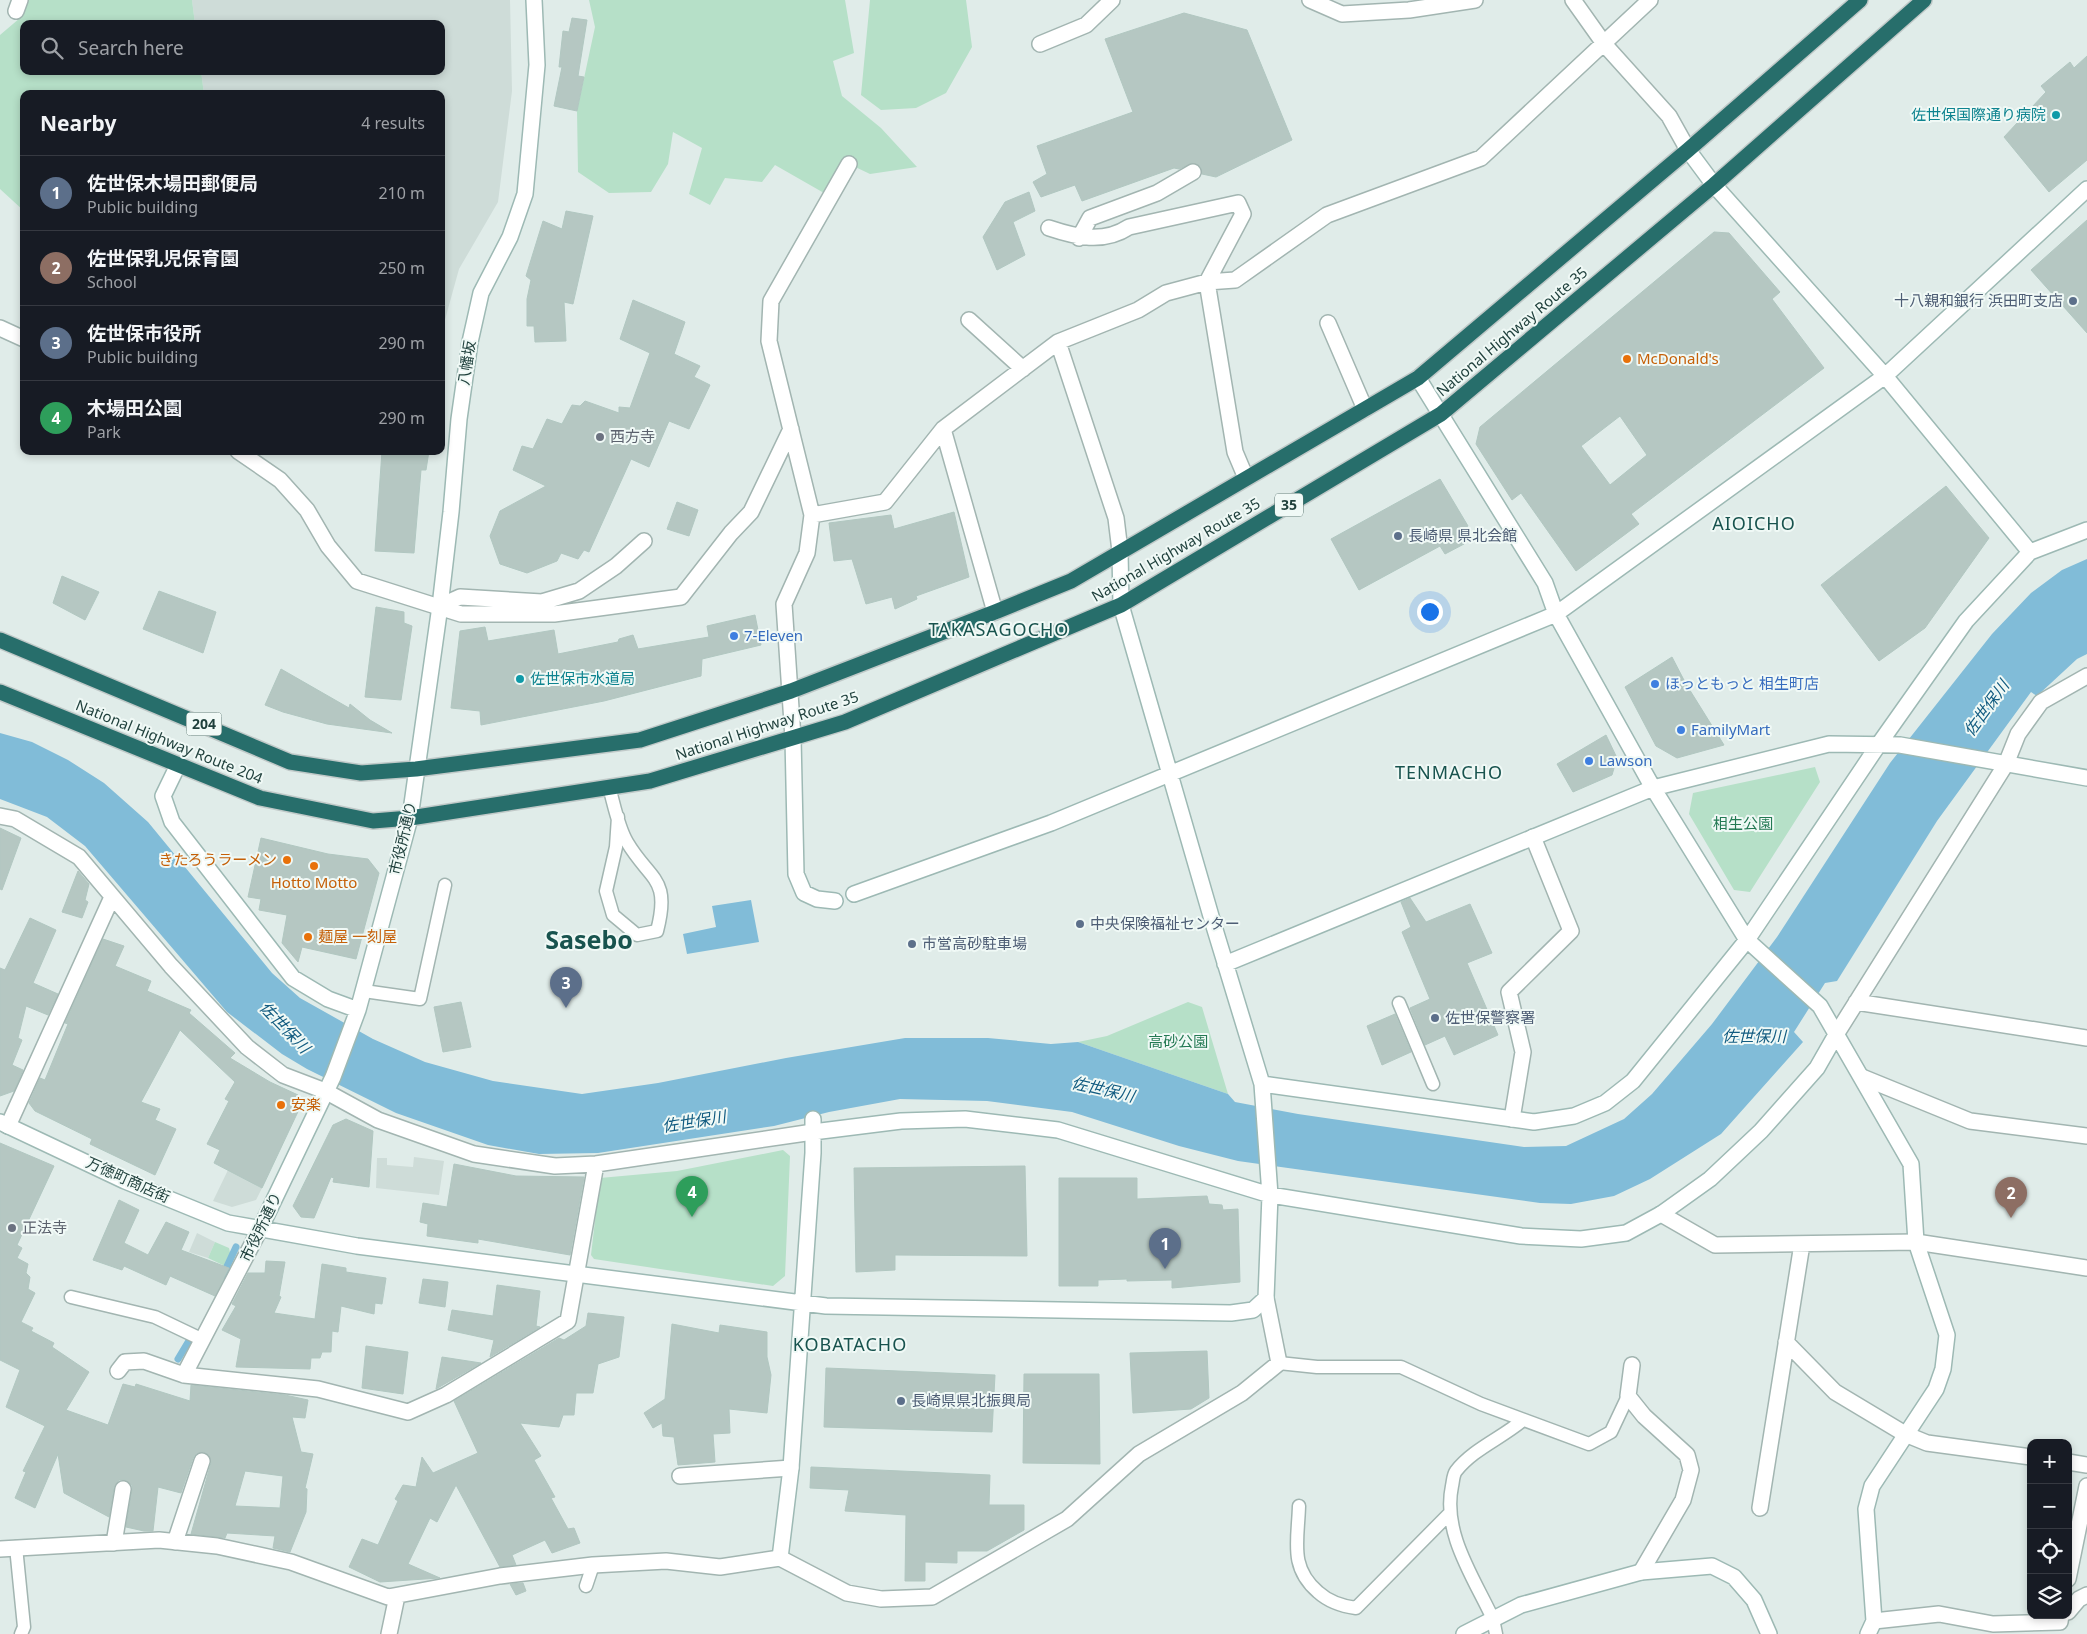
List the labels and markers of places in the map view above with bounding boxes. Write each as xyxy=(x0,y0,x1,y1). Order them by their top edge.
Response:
place label: 佐世保国際通り病院 xyxy=(1911,104,2046,124)
marker: 佐世保国際通り病院 xyxy=(2050,109,2062,121)
place label: 十八親和銀行 浜田町支店 xyxy=(1894,290,2063,310)
marker: 十八親和銀行 浜田町支店 xyxy=(2067,295,2079,307)
place label: McDonald's xyxy=(1637,348,1719,368)
marker: McDonald's xyxy=(1621,353,1633,365)
place label: 西方寺 xyxy=(610,426,655,446)
marker: 西方寺 xyxy=(594,431,606,443)
place label: 長崎県 県北会館 xyxy=(1408,525,1517,545)
marker: 長崎県 県北会館 xyxy=(1392,530,1404,542)
place label: 7-Eleven xyxy=(744,625,803,645)
marker: 7-Eleven xyxy=(728,630,740,642)
place label: 佐世保市水道局 xyxy=(530,668,635,688)
marker: 佐世保市水道局 xyxy=(514,673,526,685)
place label: ほっともっと 相生町店 xyxy=(1665,673,1819,693)
marker: ほっともっと 相生町店 xyxy=(1649,678,1661,690)
place label: FamilyMart xyxy=(1691,719,1771,739)
marker: FamilyMart xyxy=(1675,724,1687,736)
place label: Lawson xyxy=(1599,750,1653,770)
marker: Lawson xyxy=(1583,755,1595,767)
place label: きたろうラーメン xyxy=(158,849,277,869)
marker: きたろうラーメン xyxy=(281,854,293,866)
marker: Hotto Motto xyxy=(308,860,320,872)
place label: Hotto Motto xyxy=(271,872,357,892)
place label: 中央保険福祉センター xyxy=(1090,913,1240,933)
marker: 中央保険福祉センター xyxy=(1074,918,1086,930)
place label: 麺屋 一刻屋 xyxy=(318,926,397,946)
marker: 麺屋 一刻屋 xyxy=(302,931,314,943)
place label: 市営高砂駐車場 xyxy=(922,933,1027,953)
marker: 市営高砂駐車場 xyxy=(906,938,918,950)
pin: 3 xyxy=(550,967,582,1008)
place label: 佐世保警察署 xyxy=(1445,1007,1535,1027)
marker: 佐世保警察署 xyxy=(1429,1012,1441,1024)
place label: 安楽 xyxy=(291,1094,321,1114)
marker: 安楽 xyxy=(275,1099,287,1111)
pin: 4 xyxy=(676,1176,708,1217)
pin: 2 xyxy=(1995,1177,2027,1218)
place label: 正法寺 xyxy=(22,1217,67,1237)
marker: 正法寺 xyxy=(6,1222,18,1234)
pin: 1 xyxy=(1149,1228,1181,1269)
place label: 長崎県県北振興局 xyxy=(911,1390,1031,1410)
marker: 長崎県県北振興局 xyxy=(895,1395,907,1407)

